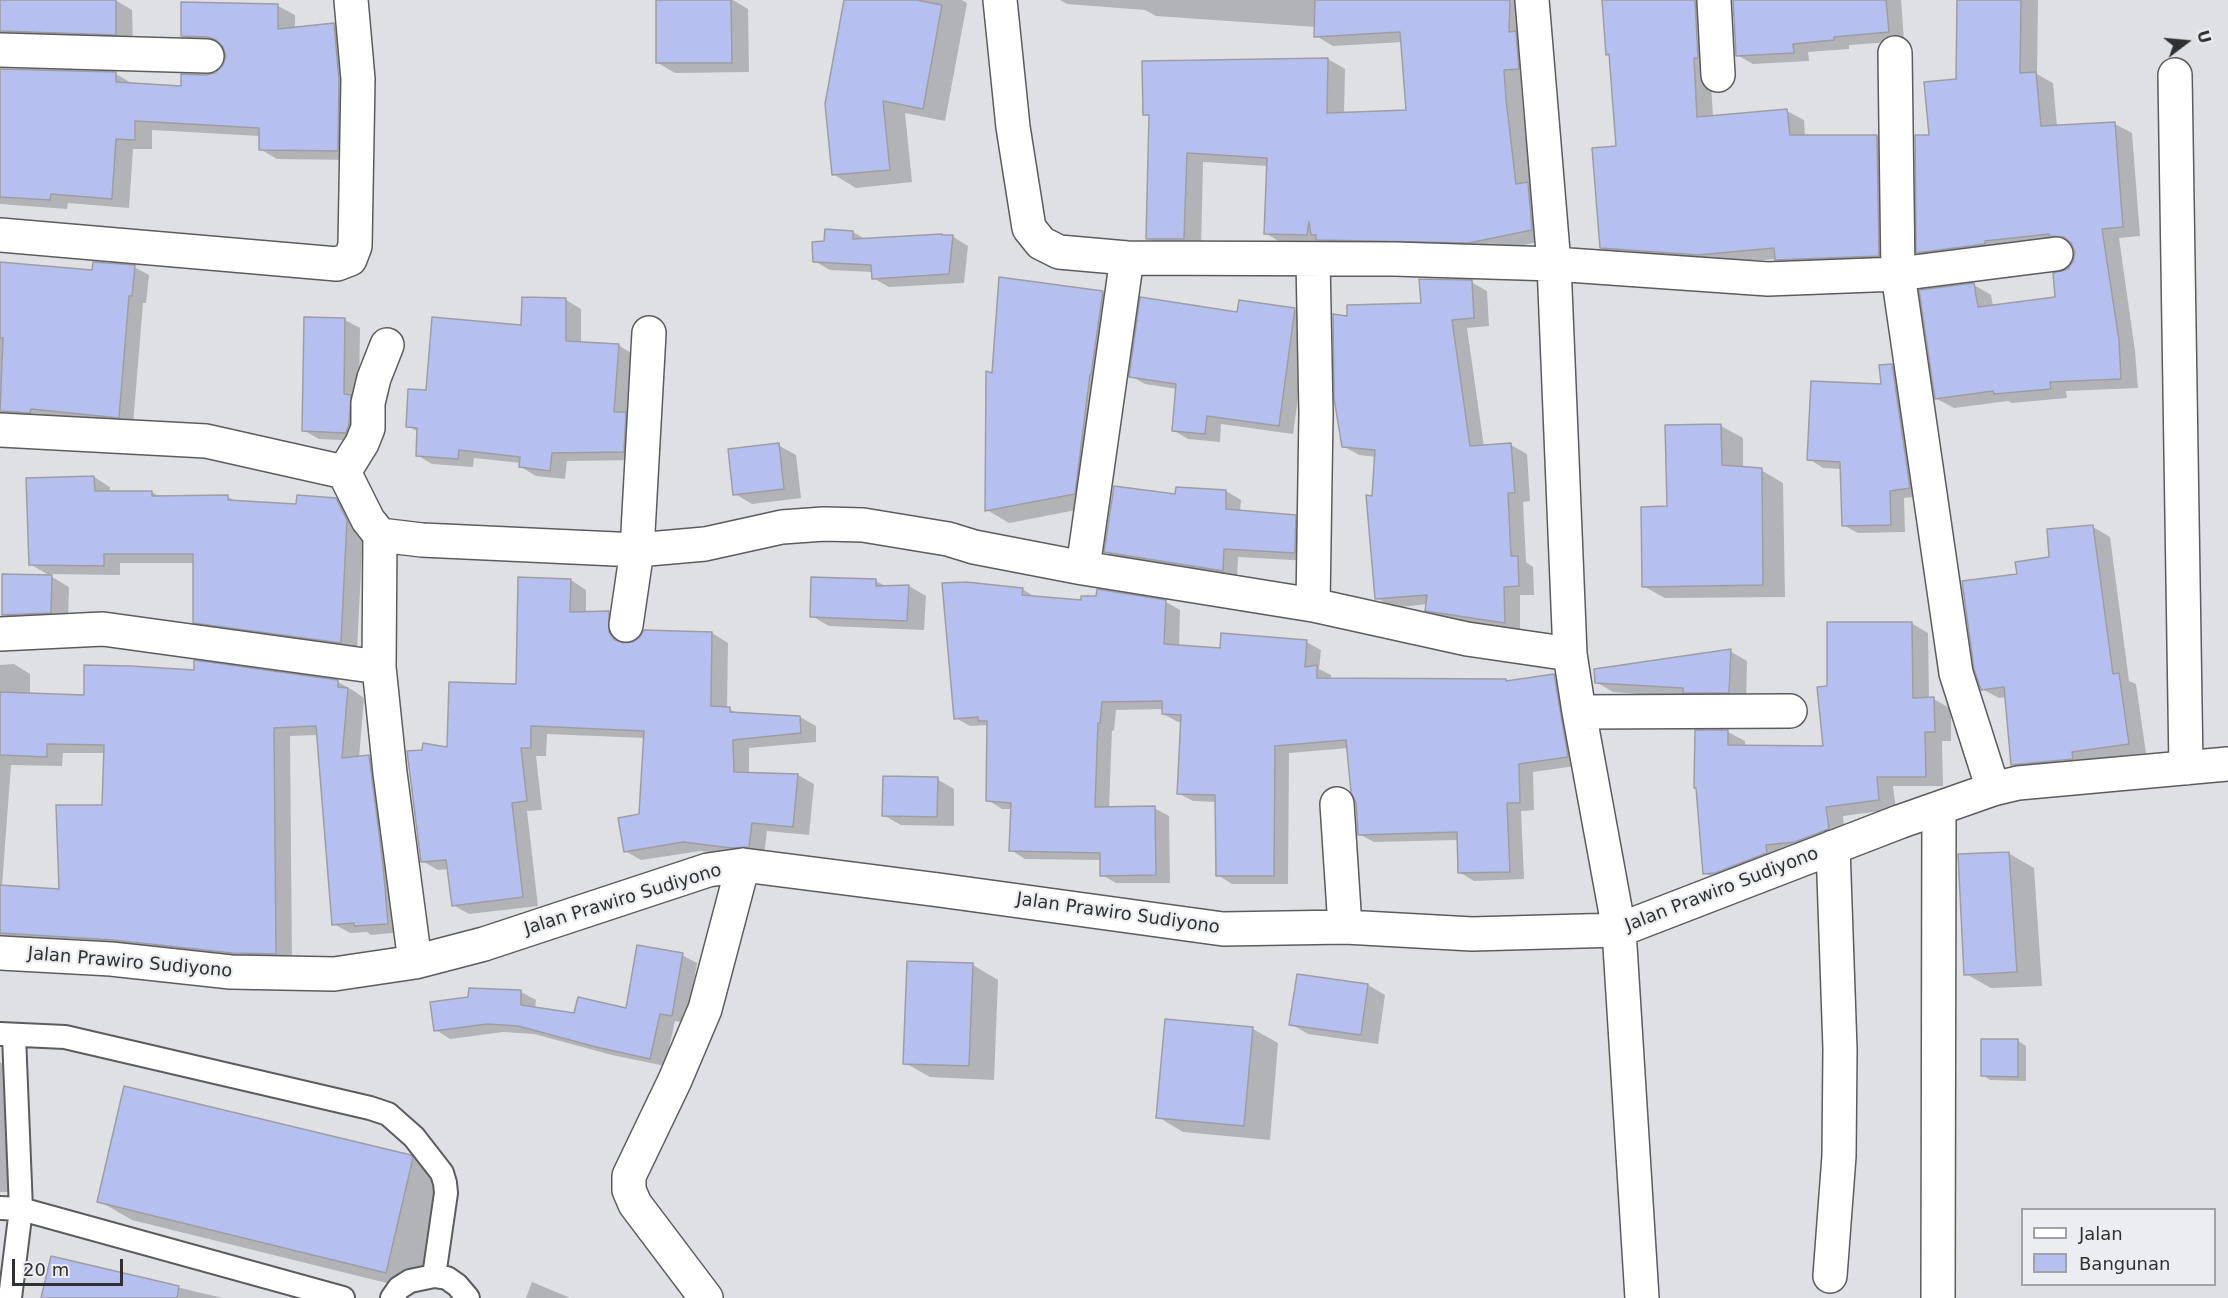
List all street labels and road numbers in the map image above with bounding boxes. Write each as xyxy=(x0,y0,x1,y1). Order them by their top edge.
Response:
street label: Jalan Prawiro Sudiyono xyxy=(1622,843,1822,937)
street label: Jalan Prawiro Sudiyono xyxy=(522,860,724,940)
street label: Jalan Prawiro Sudiyono xyxy=(1015,889,1221,939)
street label: Jalan Prawiro Sudiyono xyxy=(27,943,233,983)

